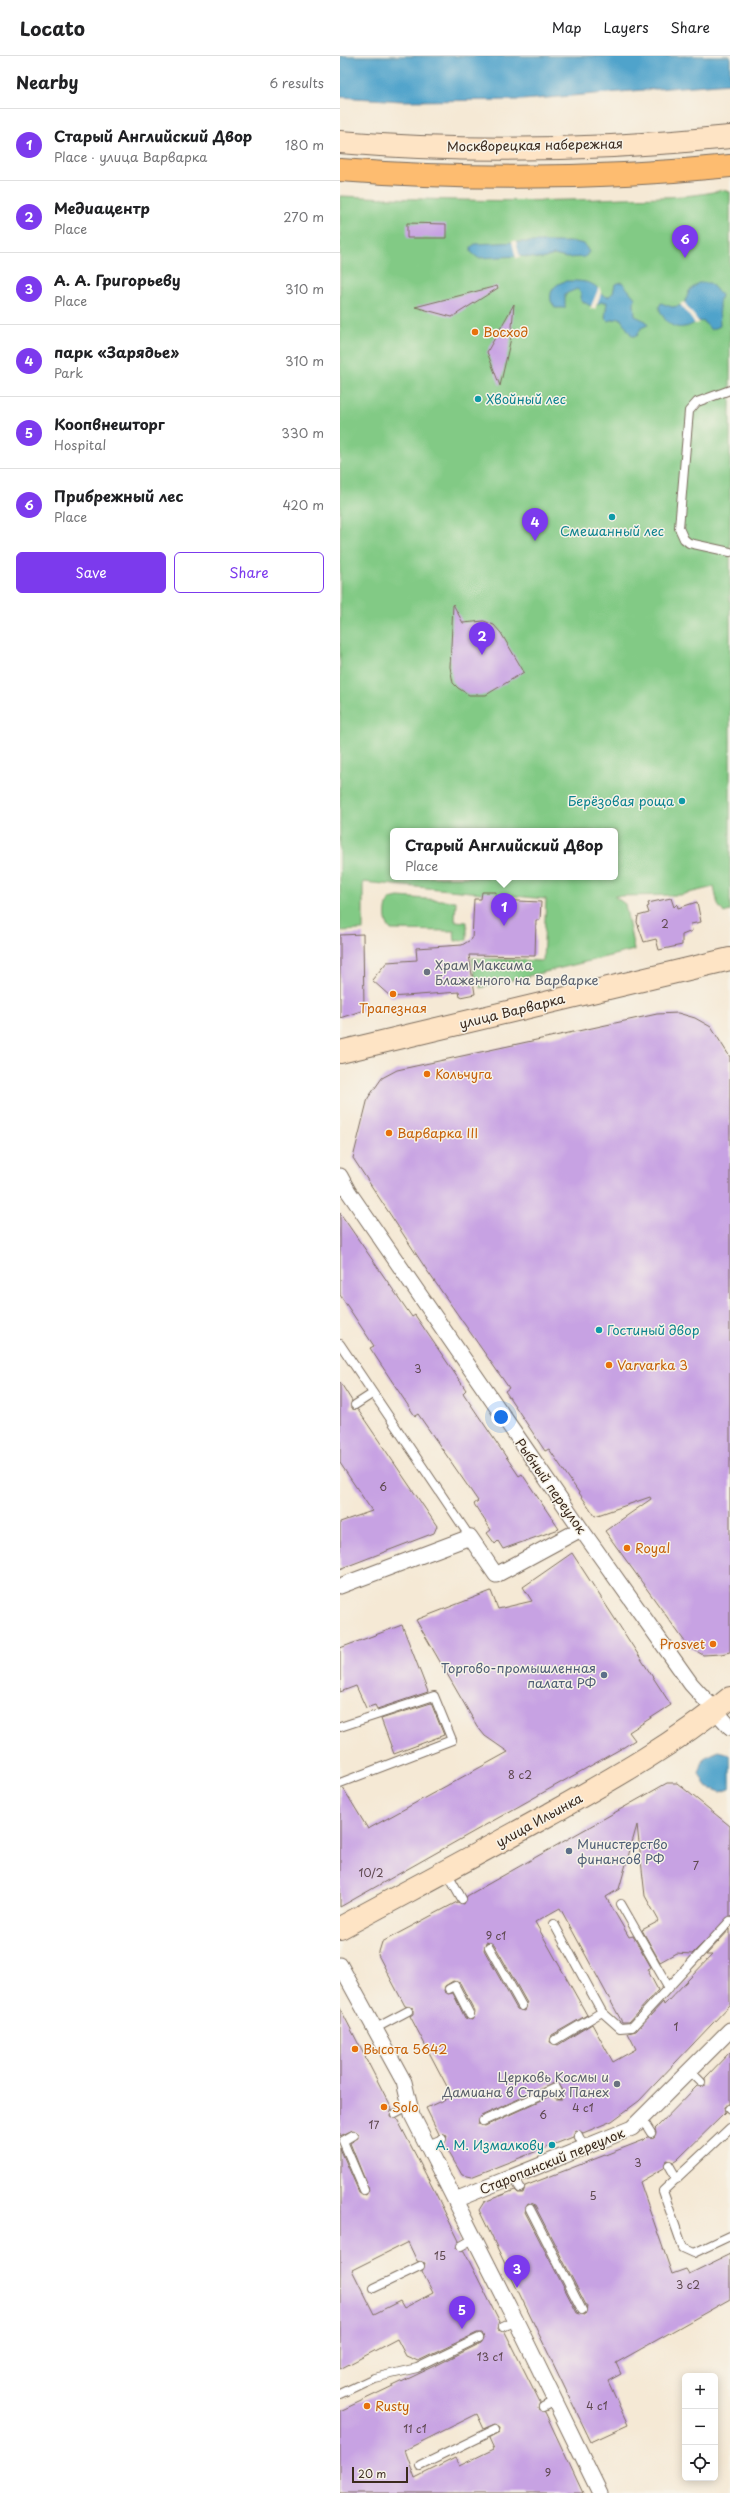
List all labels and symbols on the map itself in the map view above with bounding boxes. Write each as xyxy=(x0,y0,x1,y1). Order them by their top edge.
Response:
street label: Москворецкая набережная xyxy=(447,133,623,156)
pin: 6 xyxy=(672,225,698,258)
place label: Восход xyxy=(483,322,528,341)
marker: Восход xyxy=(470,327,480,337)
place label: Хвойный лес xyxy=(486,389,566,408)
marker: Хвойный лес xyxy=(473,394,483,404)
pin: 4 xyxy=(522,508,548,541)
marker: Смешанный лес xyxy=(607,512,617,522)
place label: Смешанный лес xyxy=(560,521,664,540)
pin: 2 xyxy=(469,622,495,655)
place label: Берёзовая роща xyxy=(568,791,675,810)
marker: Берёзовая роща xyxy=(677,796,687,806)
pin: 1 xyxy=(491,893,517,926)
house number: 2 xyxy=(661,915,669,932)
place label: Храм Максима Блаженного на Варварке xyxy=(435,955,599,989)
marker: Храм Максима Блаженного на Варварке xyxy=(422,967,432,977)
street label: улица Варварка xyxy=(457,988,568,1033)
marker: Трапезная xyxy=(388,989,398,999)
place label: Трапезная xyxy=(359,998,427,1017)
place label: Кольчуга xyxy=(435,1064,493,1083)
marker: Кольчуга xyxy=(422,1069,432,1079)
place label: Варварка III xyxy=(397,1123,478,1142)
marker: Варварка III xyxy=(384,1128,394,1138)
place label: Гостиный двор xyxy=(607,1320,699,1339)
marker: Гостиный двор xyxy=(594,1325,604,1335)
place label: Varvarka 3 xyxy=(617,1355,688,1374)
house number: 3 xyxy=(414,1360,422,1377)
marker: Varvarka 3 xyxy=(604,1360,614,1370)
your location xyxy=(491,1407,511,1427)
street label: Рыбный переулок xyxy=(511,1434,592,1538)
house number: 6 xyxy=(379,1478,387,1495)
place label: Royal xyxy=(635,1538,670,1557)
marker: Royal xyxy=(622,1543,632,1553)
place label: Prosvet xyxy=(660,1634,705,1653)
marker: Prosvet xyxy=(708,1639,718,1649)
place label: Торгово-промышленная палата РФ xyxy=(441,1658,596,1692)
marker: Торгово-промышленная палата РФ xyxy=(599,1670,609,1680)
house number: 8 с2 xyxy=(508,1766,532,1783)
street label: улица Ильинка xyxy=(492,1787,586,1851)
place label: Министерство финансов РФ xyxy=(577,1834,668,1868)
marker: Министерство финансов РФ xyxy=(564,1846,574,1856)
house number: 7 xyxy=(693,1857,699,1874)
house number: 10/2 xyxy=(358,1864,384,1881)
house number: 9 с1 xyxy=(486,1927,506,1944)
house number: 1 xyxy=(674,2018,679,2035)
place label: Высота 5642 xyxy=(363,2039,447,2058)
marker: Высота 5642 xyxy=(350,2044,360,2054)
place label: Церковь Космы и Дамиана в Старых Панех xyxy=(442,2067,609,2101)
marker: Церковь Космы и Дамиана в Старых Панех xyxy=(612,2079,622,2089)
place label: Solo xyxy=(392,2097,419,2116)
house number: 4 с1 xyxy=(572,2099,594,2116)
marker: Solo xyxy=(379,2102,389,2112)
house number: 6 xyxy=(539,2106,547,2123)
house number: 17 xyxy=(369,2116,380,2133)
street label: Старопанский переулок xyxy=(476,2123,627,2198)
place label: А. М. Измалкову xyxy=(436,2135,544,2154)
marker: А. М. Измалкову xyxy=(547,2140,557,2150)
house number: 3 xyxy=(634,2154,642,2171)
house number: 5 xyxy=(589,2187,597,2204)
house number: 15 xyxy=(434,2247,446,2264)
pin: 3 xyxy=(504,2255,530,2288)
house number: 3 с2 xyxy=(676,2276,700,2293)
pin: 5 xyxy=(449,2296,475,2329)
house number: 13 с1 xyxy=(477,2348,503,2365)
place label: Rusty xyxy=(375,2396,409,2415)
house number: 4 с1 xyxy=(586,2397,608,2414)
marker: Rusty xyxy=(362,2401,372,2411)
house number: 11 с1 xyxy=(403,2420,427,2437)
house number: 9 xyxy=(545,2464,551,2481)
scale bar xyxy=(352,2465,408,2484)

